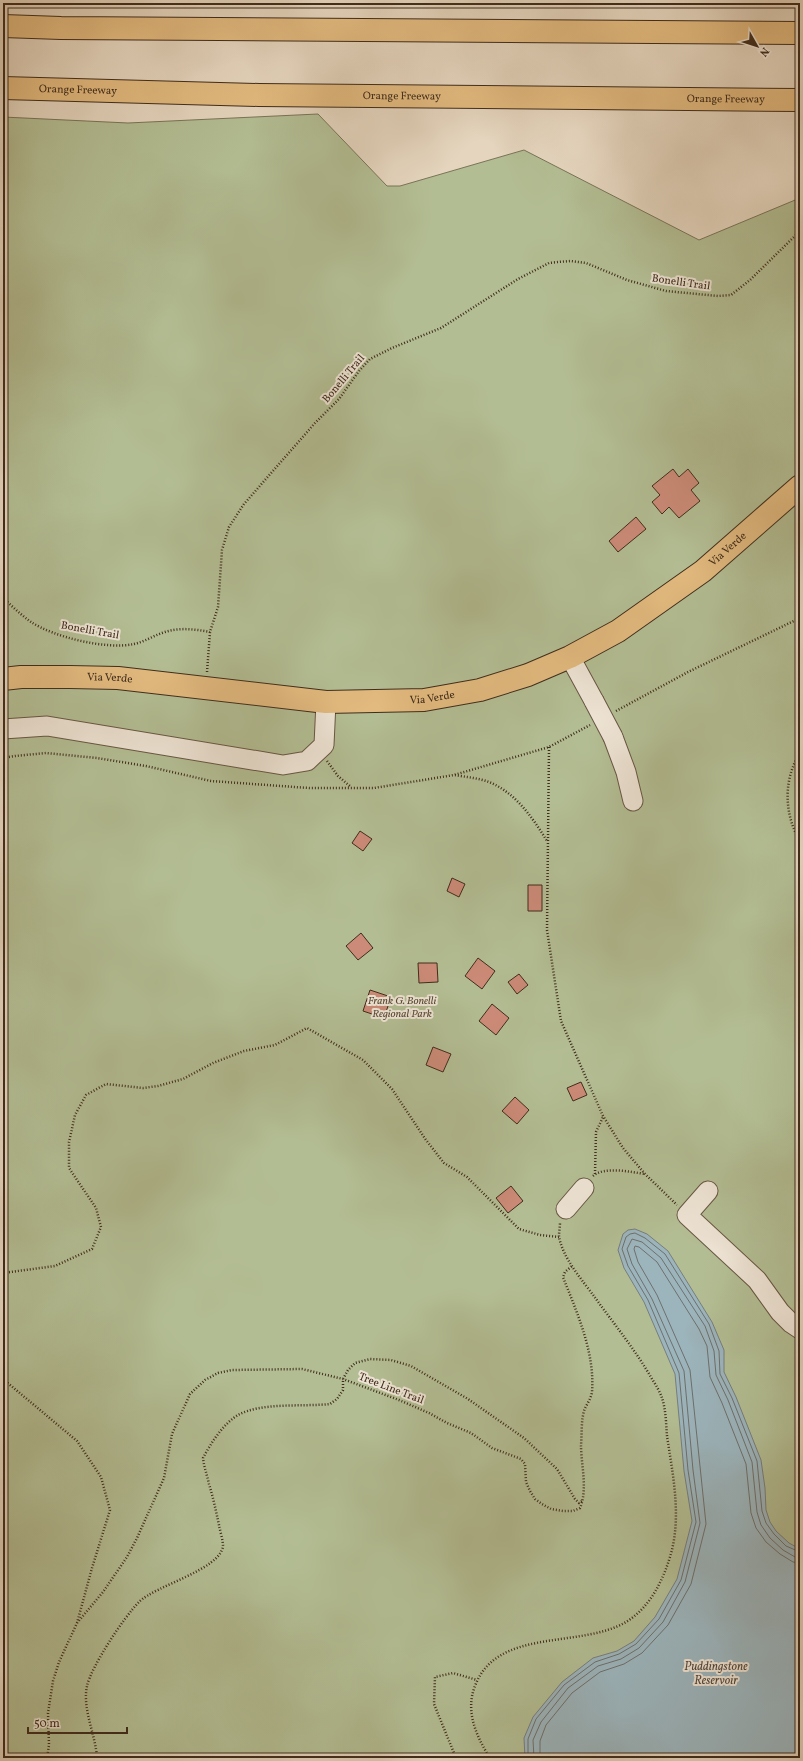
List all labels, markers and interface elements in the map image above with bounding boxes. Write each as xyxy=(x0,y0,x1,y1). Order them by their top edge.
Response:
north arrow xyxy=(737,26,777,66)
text: N xyxy=(755,44,772,59)
street label: Orange Freeway xyxy=(39,81,117,99)
street label: Orange Freeway xyxy=(363,88,441,104)
street label: Orange Freeway xyxy=(687,91,765,107)
street label: Bonelli Trail xyxy=(651,271,711,295)
street label: Bonelli Trail xyxy=(319,352,369,406)
street label: Via Verde xyxy=(706,529,750,570)
street label: Bonelli Trail xyxy=(60,618,120,644)
street label: Via Verde xyxy=(87,670,133,687)
street label: Via Verde xyxy=(410,687,456,708)
park label: Frank G. Bonelli Regional Park xyxy=(368,994,437,1022)
street label: Tree Line Trail xyxy=(356,1370,426,1408)
water label: Puddingstone Reservoir xyxy=(684,1659,748,1689)
scale bar xyxy=(28,1709,127,1735)
text: 50 m xyxy=(34,1716,60,1732)

